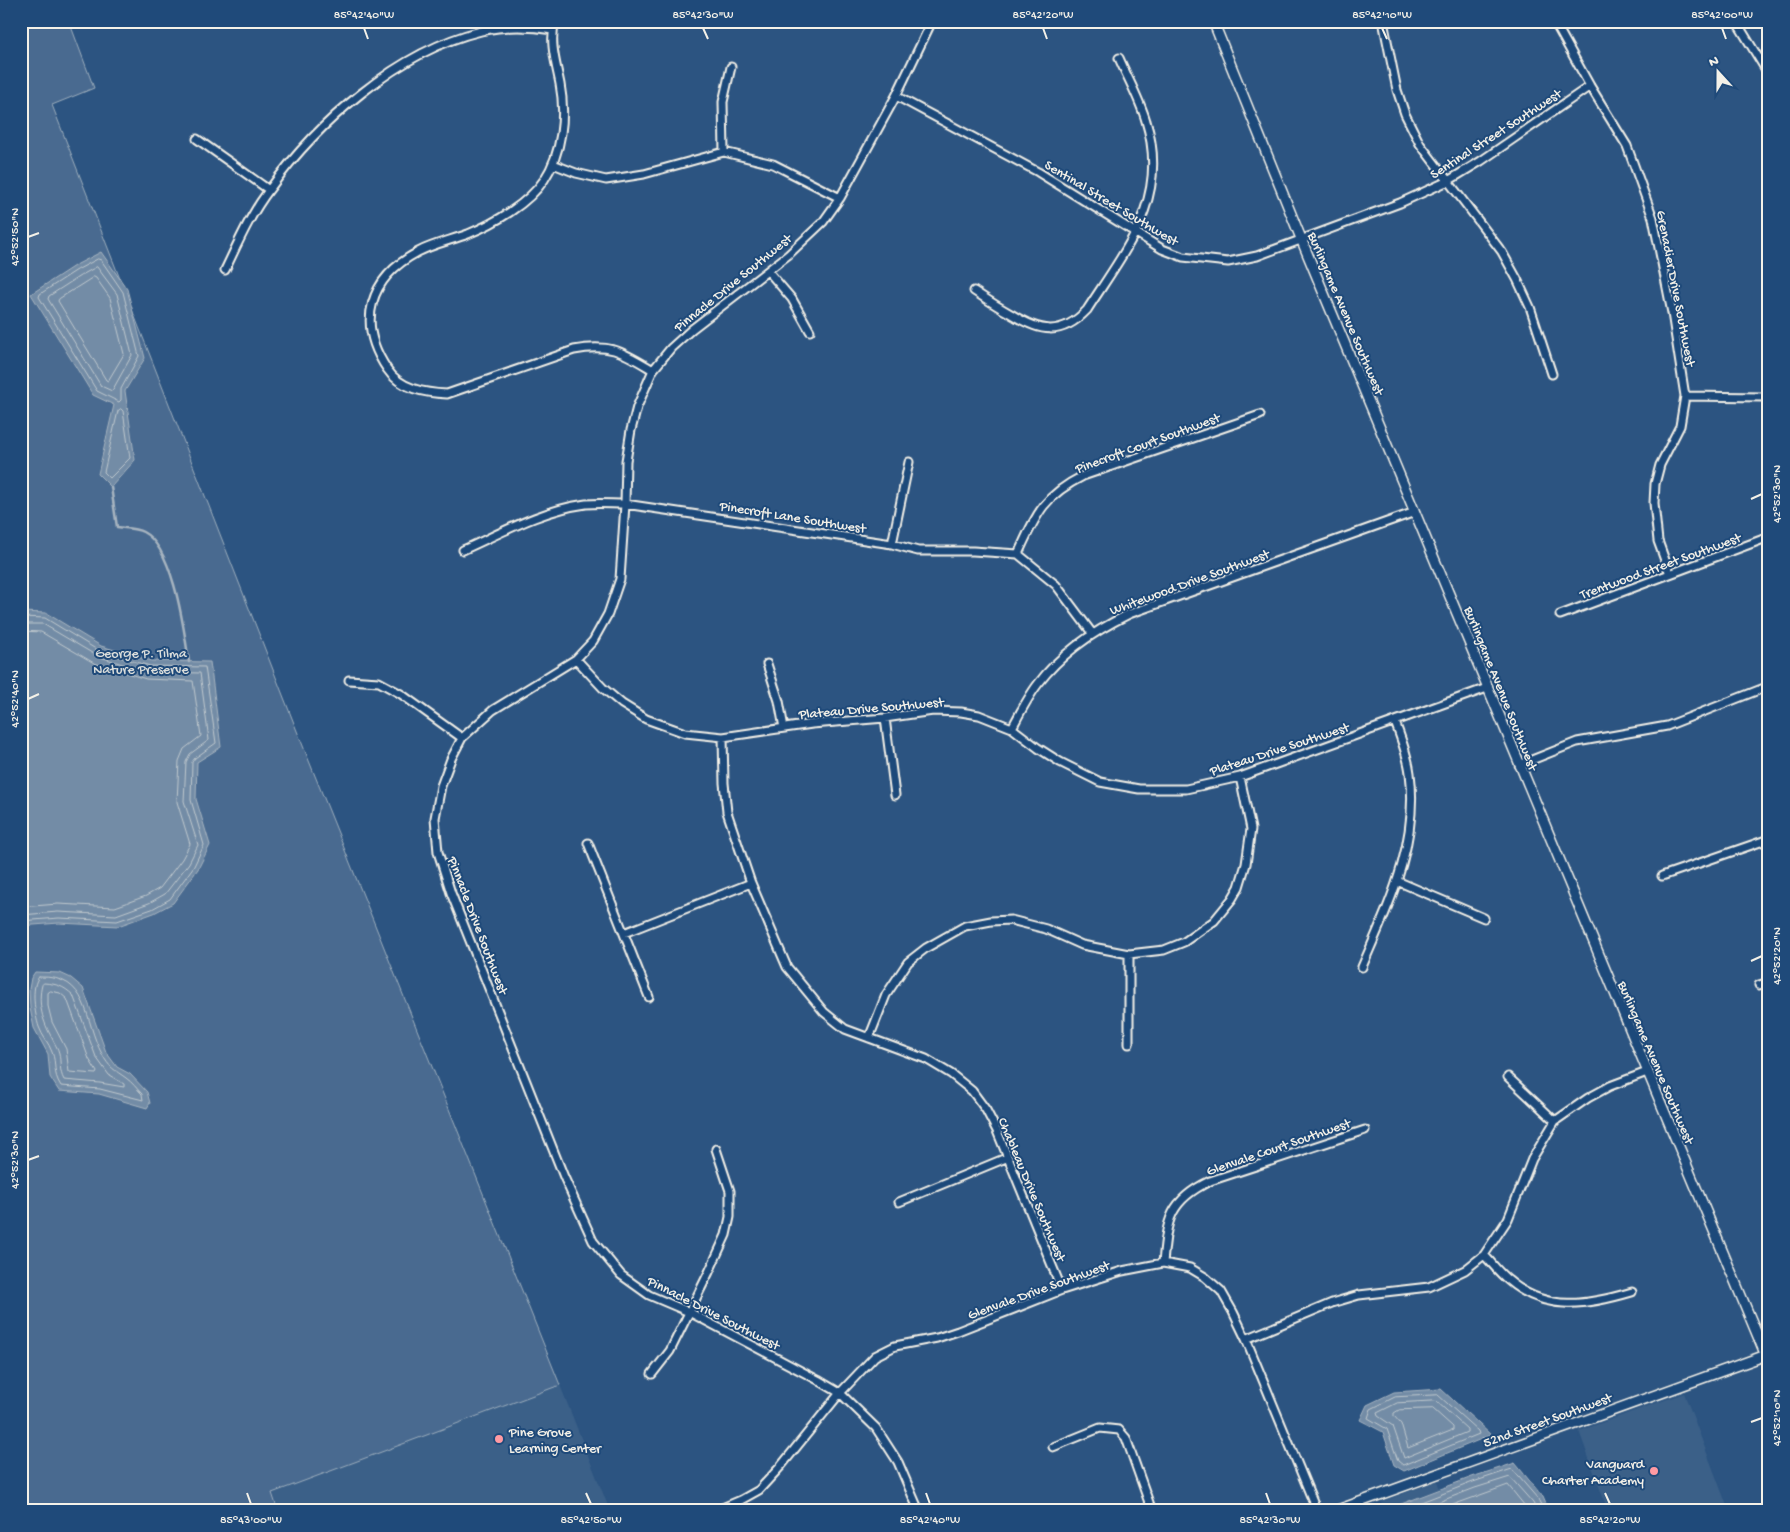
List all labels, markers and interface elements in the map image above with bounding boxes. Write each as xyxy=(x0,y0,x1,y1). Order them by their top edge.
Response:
text: 85°42'40"W xyxy=(334,9,394,23)
text: 85°42'30"W xyxy=(672,9,734,23)
text: 85°42'20"W xyxy=(1013,9,1073,23)
text: 85°42'10"W xyxy=(1352,9,1412,23)
text: 85°42'00"W xyxy=(1691,9,1753,23)
north arrow xyxy=(1692,48,1742,98)
text: N xyxy=(1707,53,1722,72)
street label: Sentinal Street Southwest xyxy=(1428,86,1566,184)
street label: Sentinal Street Southwest xyxy=(1041,157,1182,252)
text: 42°52'50"N xyxy=(9,208,23,266)
street label: Grenadier Drive Southwest xyxy=(1651,209,1698,369)
street label: Burlingame Avenue Southwest xyxy=(1302,229,1387,399)
street label: Pinnacle Drive Southwest xyxy=(670,230,797,337)
street label: Pinecroft Court Southwest xyxy=(1072,410,1224,479)
text: 42°52'30"N xyxy=(1771,465,1785,523)
street label: Pinecroft Lane Southwest xyxy=(717,498,868,539)
street label: Trentwood Street Southwest xyxy=(1577,530,1745,605)
street label: Whitewood Drive Southwest xyxy=(1108,546,1273,620)
street label: Burlingame Avenue Southwest xyxy=(1459,603,1541,775)
park label: George P. Tilma Nature Preserve xyxy=(93,646,189,679)
text: 42°52'40"N xyxy=(9,670,23,728)
street label: Plateau Drive Southwest xyxy=(797,695,946,724)
street label: Plateau Drive Southwest xyxy=(1207,719,1353,781)
street label: Pinnacle Drive Southwest xyxy=(442,854,511,999)
text: 42°52'20"N xyxy=(1771,927,1785,985)
street label: Burlingame Avenue Southwest xyxy=(1612,978,1697,1148)
street label: Glenvale Court Southwest xyxy=(1205,1115,1354,1181)
street label: Chableau Drive Southwest xyxy=(993,1116,1069,1266)
text: 42°52'30"N xyxy=(9,1131,23,1189)
street label: Glenvale Drive Southwest xyxy=(966,1257,1113,1325)
street label: Pinnacle Drive Southwest xyxy=(643,1273,783,1356)
street label: 52nd Street Southwest xyxy=(1481,1390,1616,1453)
text: 42°52'10"N xyxy=(1771,1390,1785,1446)
place label: Pine Grove Learning Center xyxy=(508,1425,602,1458)
marker: Pine Grove Learning Center xyxy=(493,1433,505,1445)
place label: Vanguard Charter Academy xyxy=(1542,1457,1646,1490)
marker: Vanguard Charter Academy xyxy=(1648,1465,1660,1477)
text: 85°43'00"W xyxy=(220,1514,282,1528)
text: 85°42'50"W xyxy=(560,1514,622,1528)
text: 85°42'40"W xyxy=(900,1514,960,1528)
text: 85°42'30"W xyxy=(1239,1514,1301,1528)
text: 85°42'20"W xyxy=(1580,1514,1640,1528)

